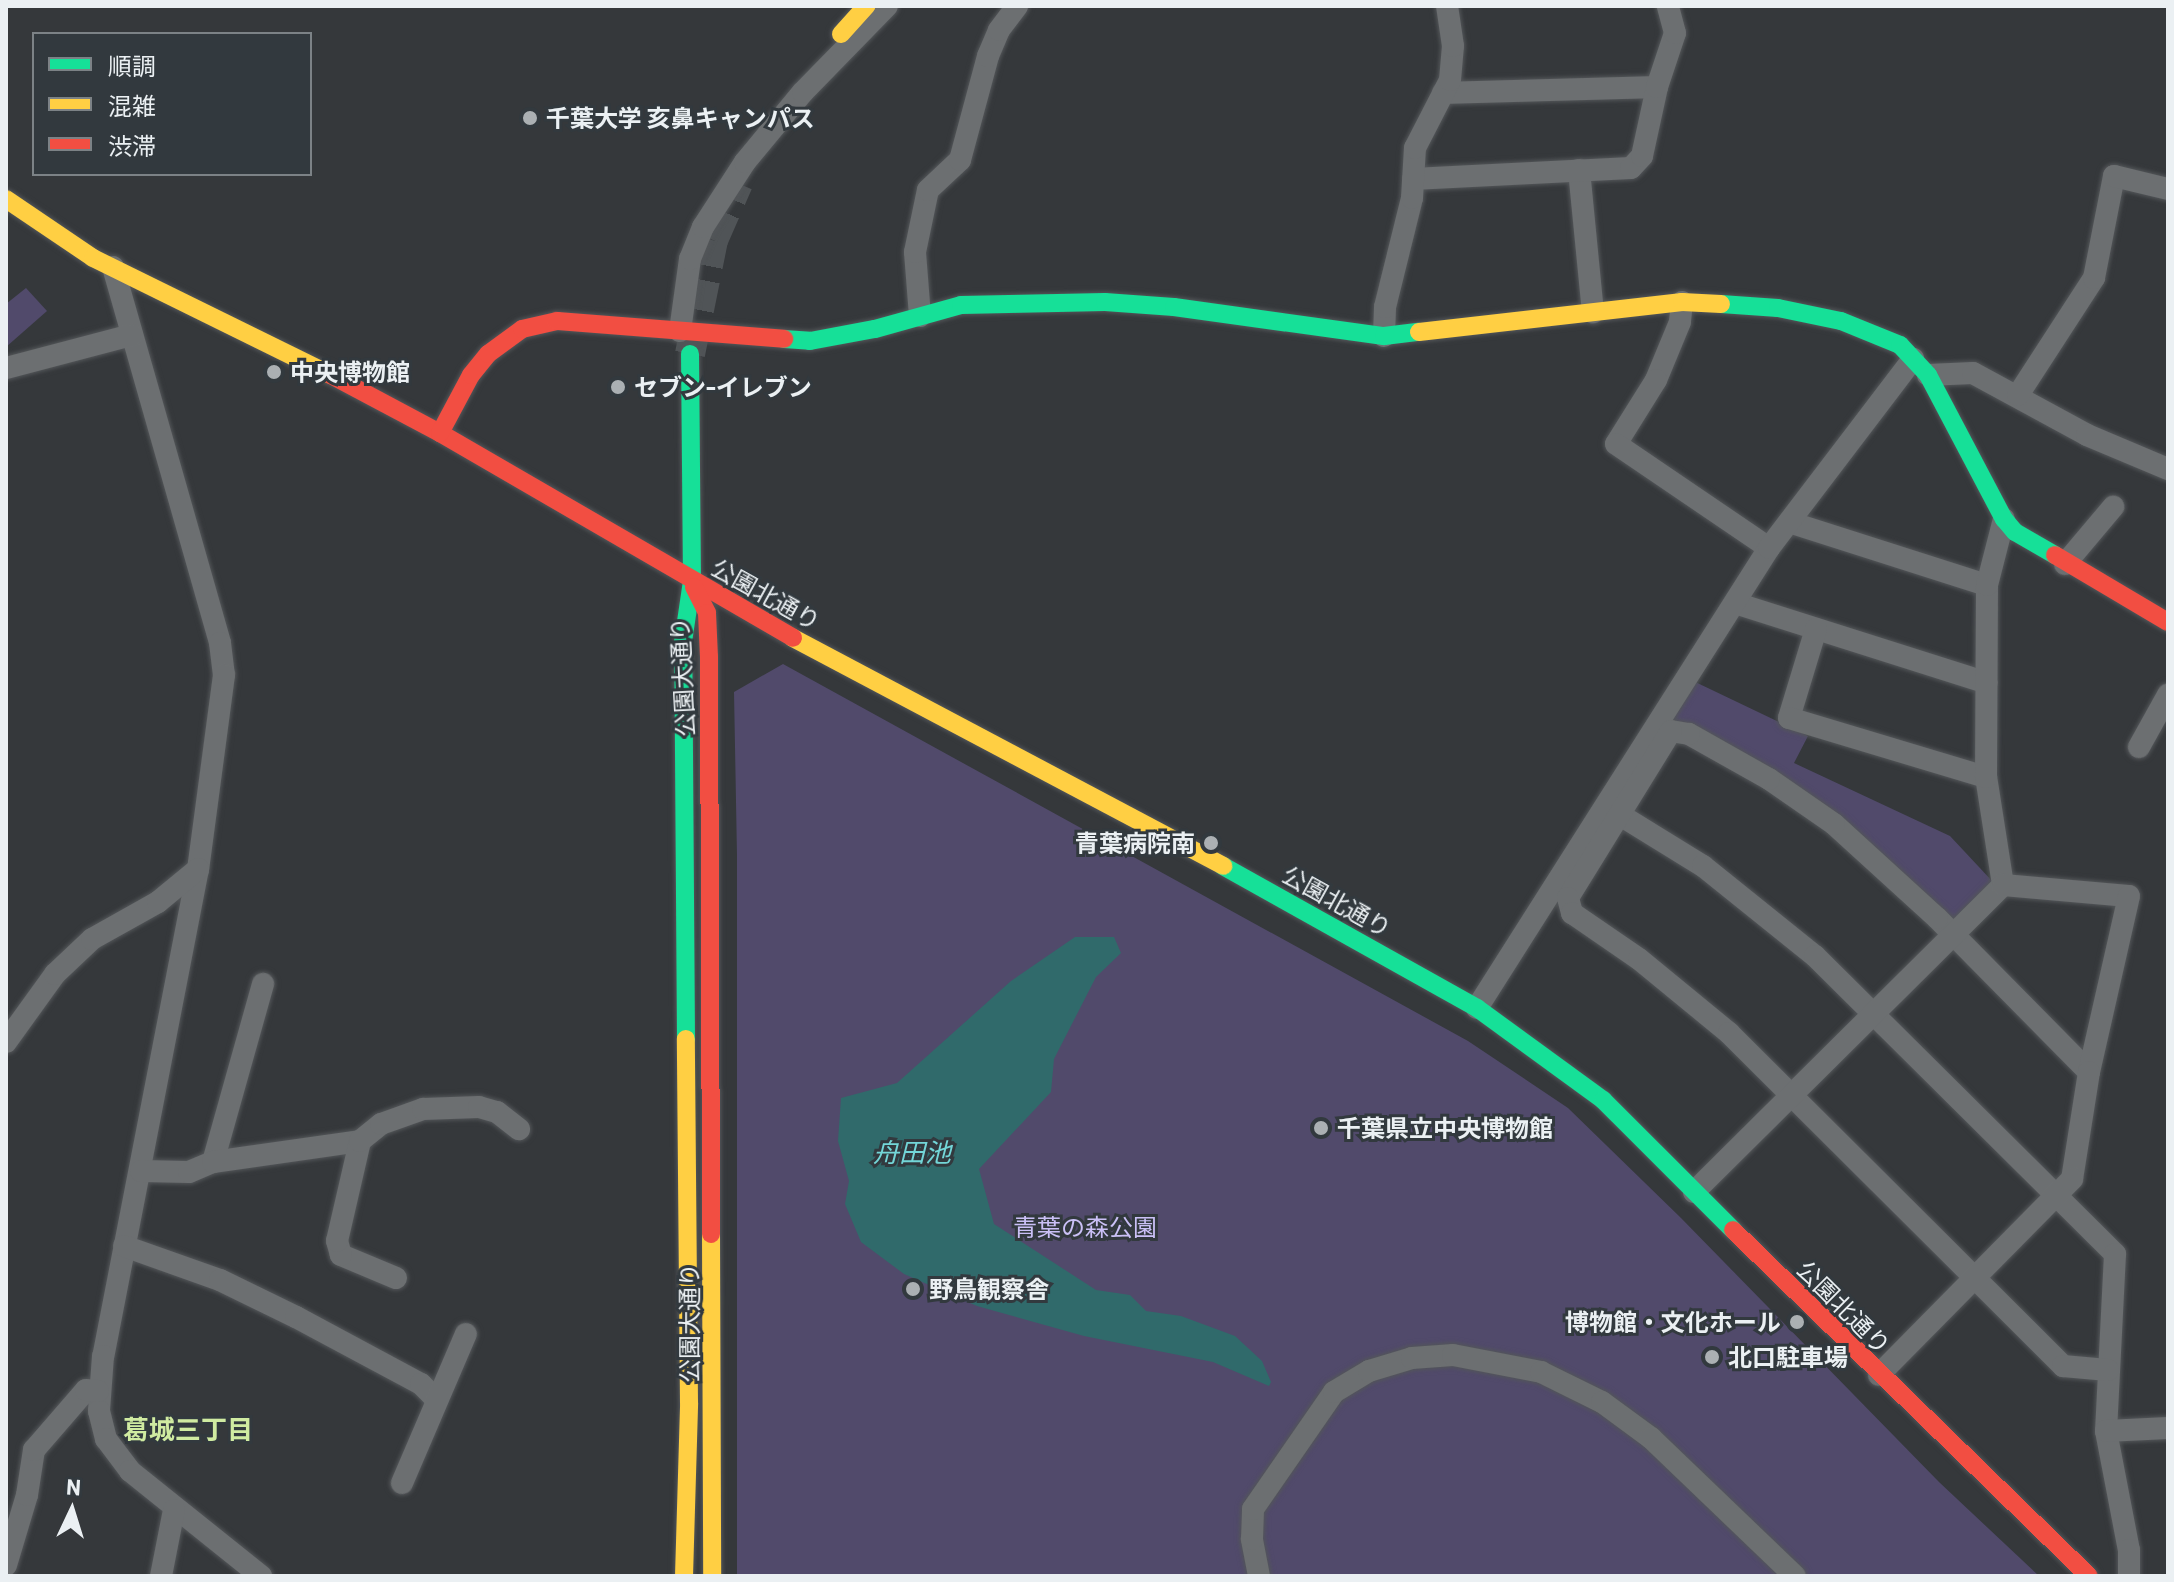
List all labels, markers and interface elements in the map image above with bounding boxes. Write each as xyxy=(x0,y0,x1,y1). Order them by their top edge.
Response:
legend xyxy=(32,32,312,176)
text: 順調 xyxy=(108,51,156,80)
text: 混雑 xyxy=(108,91,156,120)
place label: 千葉大学 亥鼻キャンパス xyxy=(546,104,815,132)
marker: 千葉大学 亥鼻キャンパス xyxy=(521,109,539,127)
text: 渋滞 xyxy=(108,131,156,160)
place label: 中央博物館 xyxy=(290,358,410,386)
marker: 中央博物館 xyxy=(265,363,283,381)
place label: セブン-イレブン xyxy=(634,373,812,401)
marker: セブン-イレブン xyxy=(609,378,627,396)
street label: 公園北通り xyxy=(707,552,825,636)
street label: 公園大通り xyxy=(664,616,700,738)
place label: 青葉病院南 xyxy=(1075,829,1195,857)
marker: 青葉病院南 xyxy=(1202,834,1220,852)
street label: 公園北通り xyxy=(1278,859,1396,943)
place label: 千葉県立中央博物館 xyxy=(1337,1114,1553,1142)
marker: 千葉県立中央博物館 xyxy=(1312,1119,1330,1137)
water label: 舟田池 xyxy=(873,1136,951,1168)
park label: 青葉の森公園 xyxy=(1013,1213,1157,1241)
street label: 公園北通り xyxy=(1791,1254,1897,1360)
street label: 公園大通り xyxy=(675,1263,703,1383)
place label: 野鳥観察舎 xyxy=(929,1275,1049,1303)
marker: 野鳥観察舎 xyxy=(904,1280,922,1298)
place label: 博物館・文化ホール xyxy=(1565,1308,1781,1336)
marker: 博物館・文化ホール xyxy=(1788,1313,1806,1331)
place label: 北口駐車場 xyxy=(1728,1343,1848,1371)
marker: 北口駐車場 xyxy=(1703,1348,1721,1366)
district label: 葛城三丁目 xyxy=(123,1413,253,1445)
north arrow xyxy=(32,1470,112,1550)
text: N xyxy=(65,1473,82,1500)

